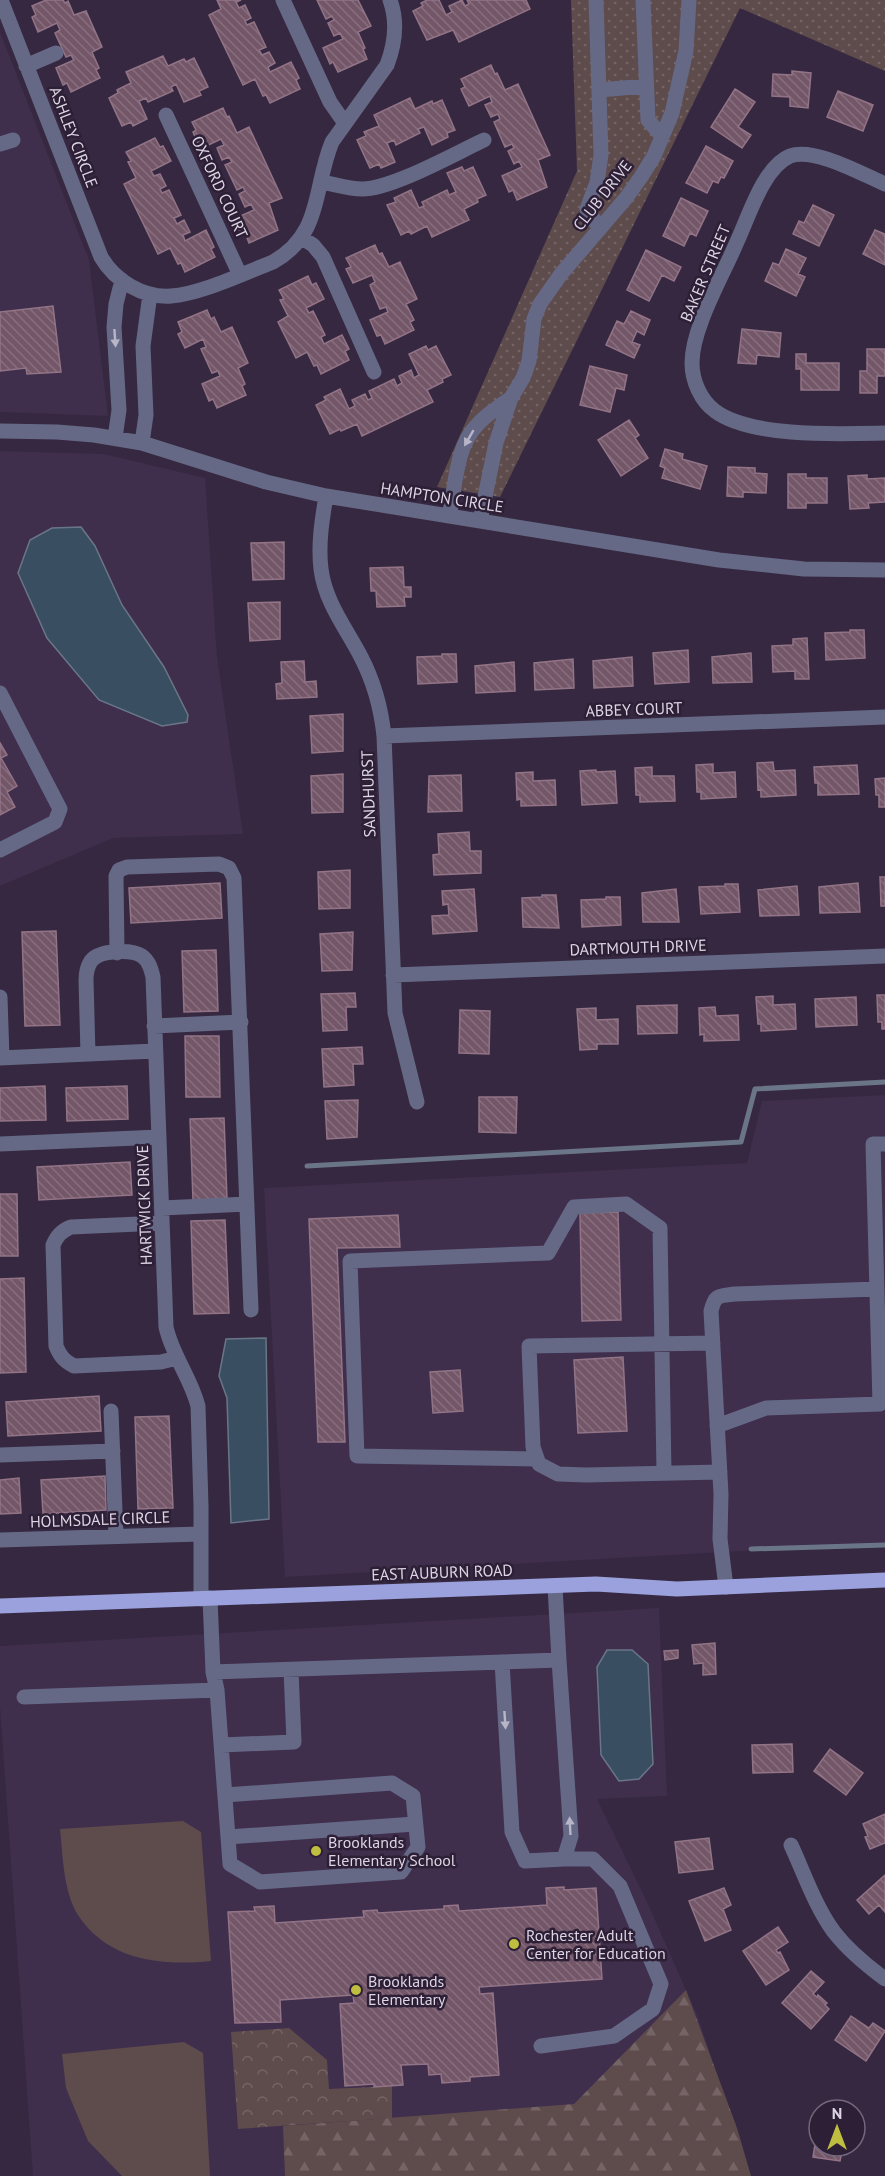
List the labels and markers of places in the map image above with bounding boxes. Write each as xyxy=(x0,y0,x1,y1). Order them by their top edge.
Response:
place label: Brooklands Elementary School xyxy=(328,1832,456,1870)
marker: Brooklands Elementary School xyxy=(309,1844,323,1858)
place label: Rochester Adult Center for Education xyxy=(526,1925,666,1963)
marker: Rochester Adult Center for Education xyxy=(507,1937,521,1951)
place label: Brooklands Elementary xyxy=(368,1971,446,2009)
marker: Brooklands Elementary xyxy=(349,1983,363,1997)

